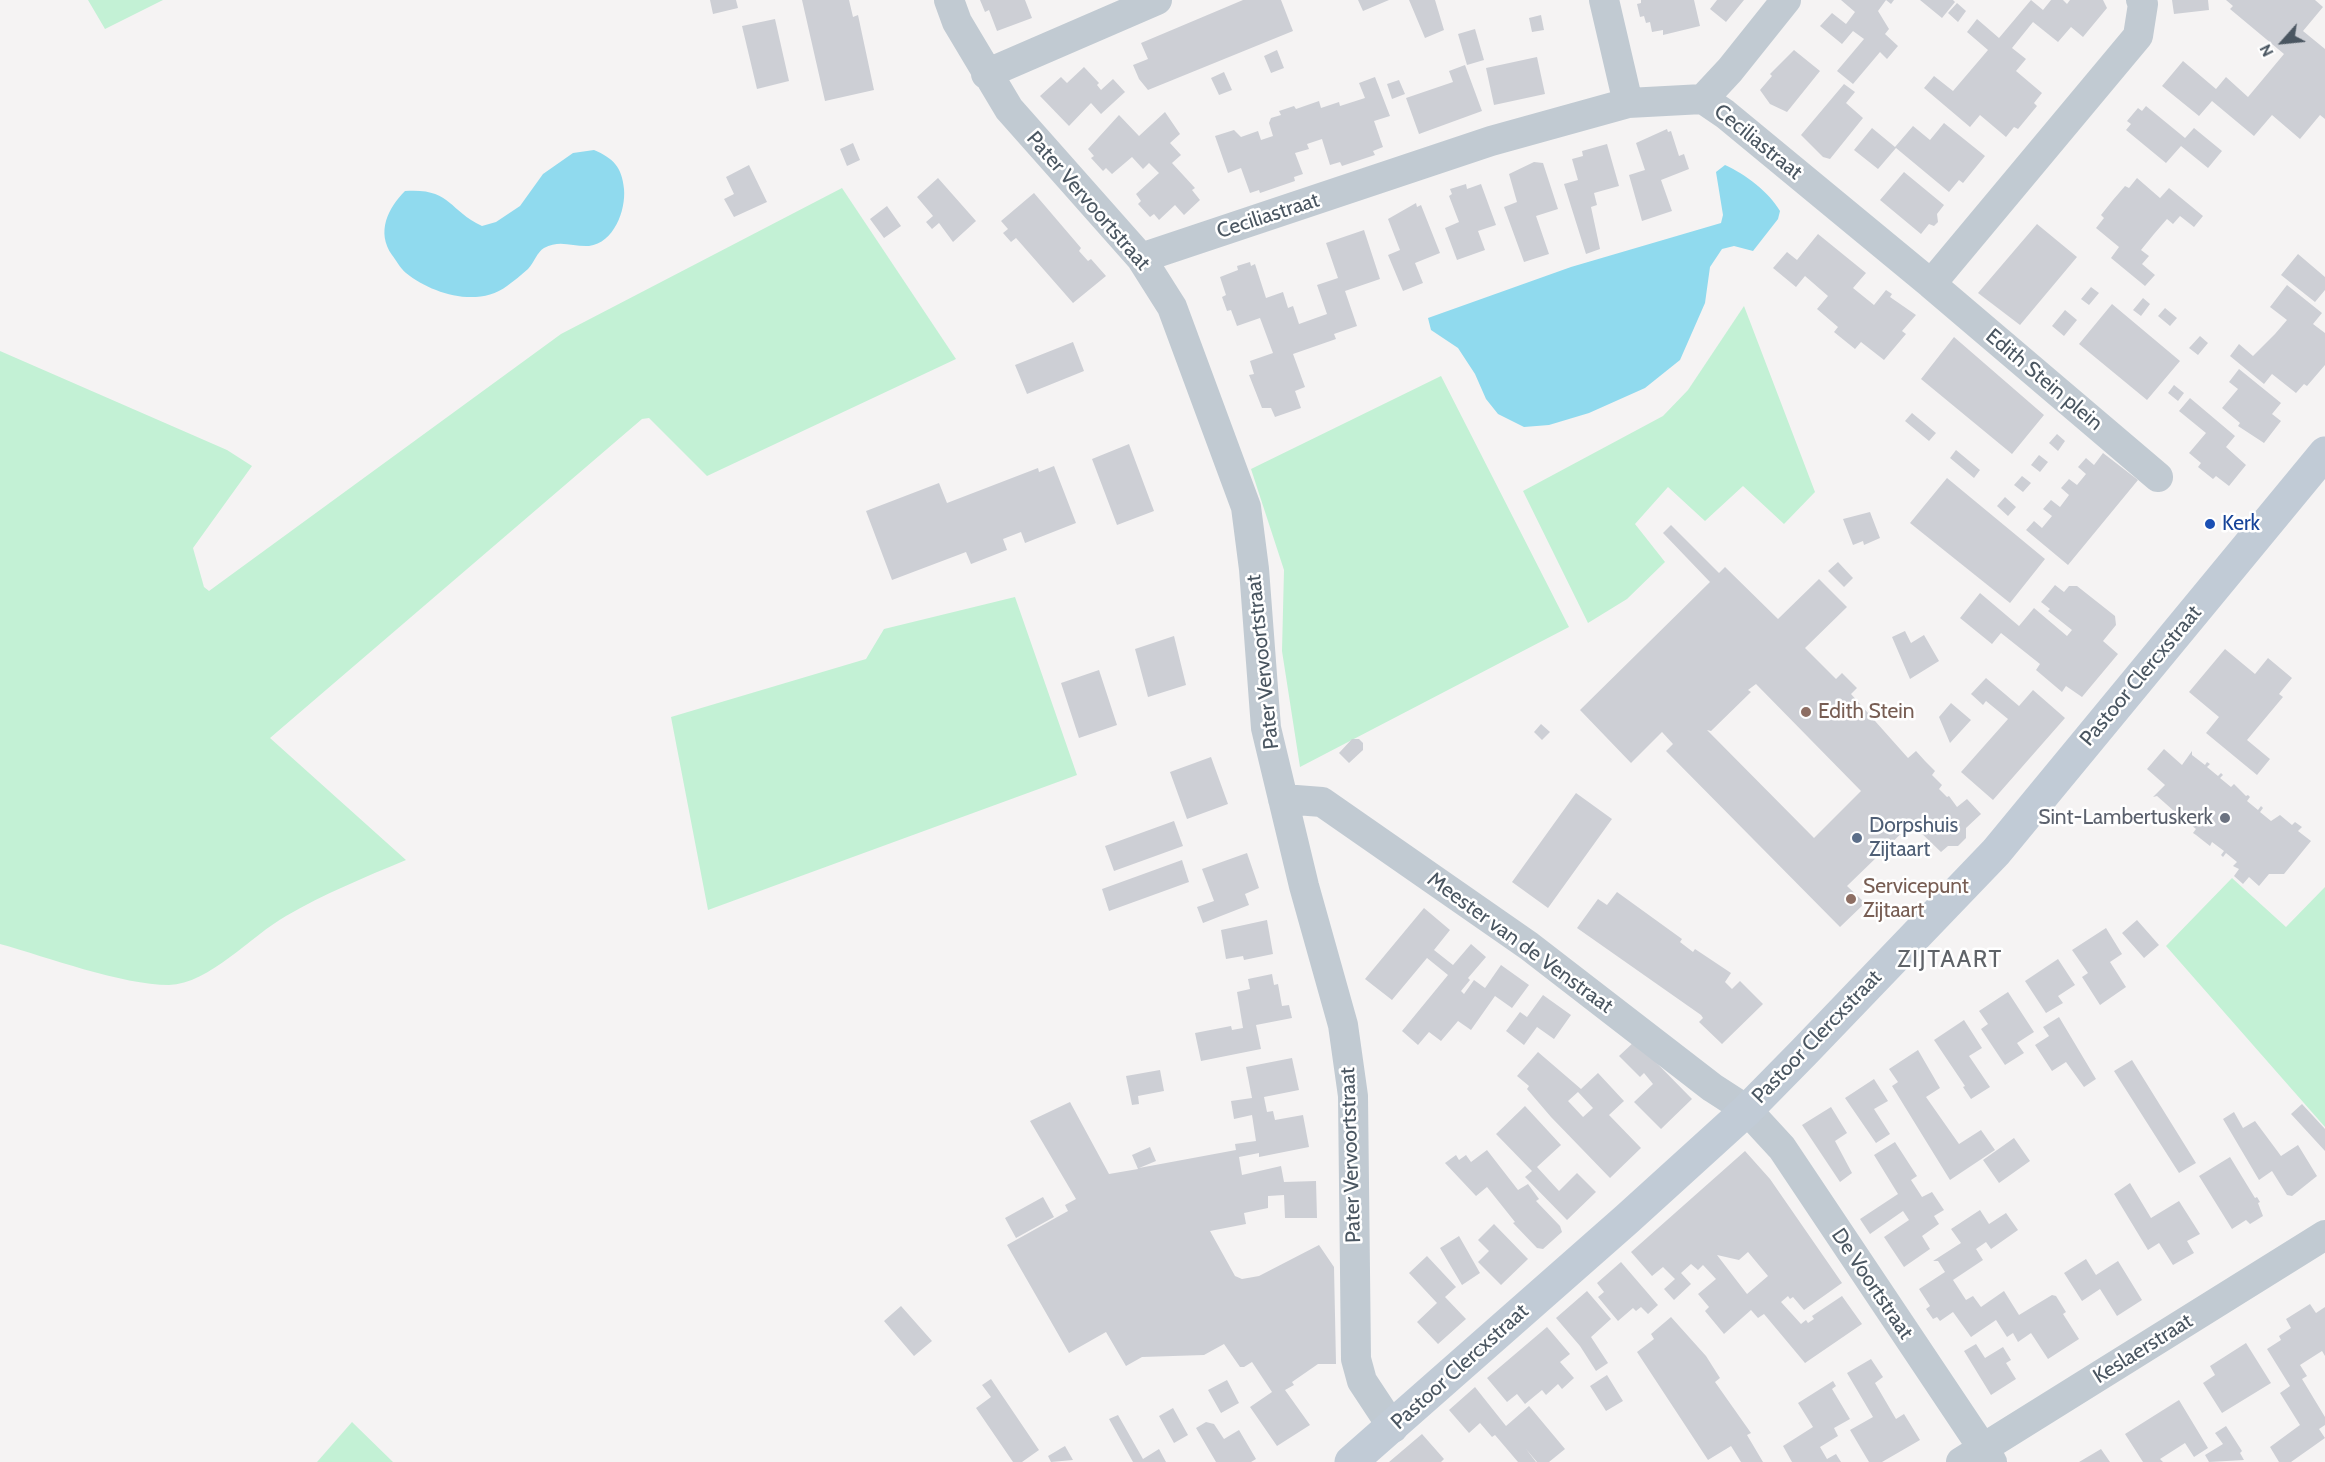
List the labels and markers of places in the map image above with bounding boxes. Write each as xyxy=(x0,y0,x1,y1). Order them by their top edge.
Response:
place label: Kerk xyxy=(2222,511,2260,537)
marker: Kerk xyxy=(2203,517,2217,531)
place label: Edith Stein xyxy=(1818,699,1914,725)
marker: Edith Stein xyxy=(1799,705,1813,719)
place label: Sint-Lambertuskerk xyxy=(2038,805,2213,831)
marker: Sint-Lambertuskerk xyxy=(2218,811,2232,825)
place label: Dorpshuis Zijtaart xyxy=(1869,813,1958,863)
marker: Dorpshuis Zijtaart xyxy=(1850,831,1864,845)
place label: Servicepunt Zijtaart xyxy=(1863,874,1969,924)
marker: Servicepunt Zijtaart xyxy=(1844,892,1858,906)

